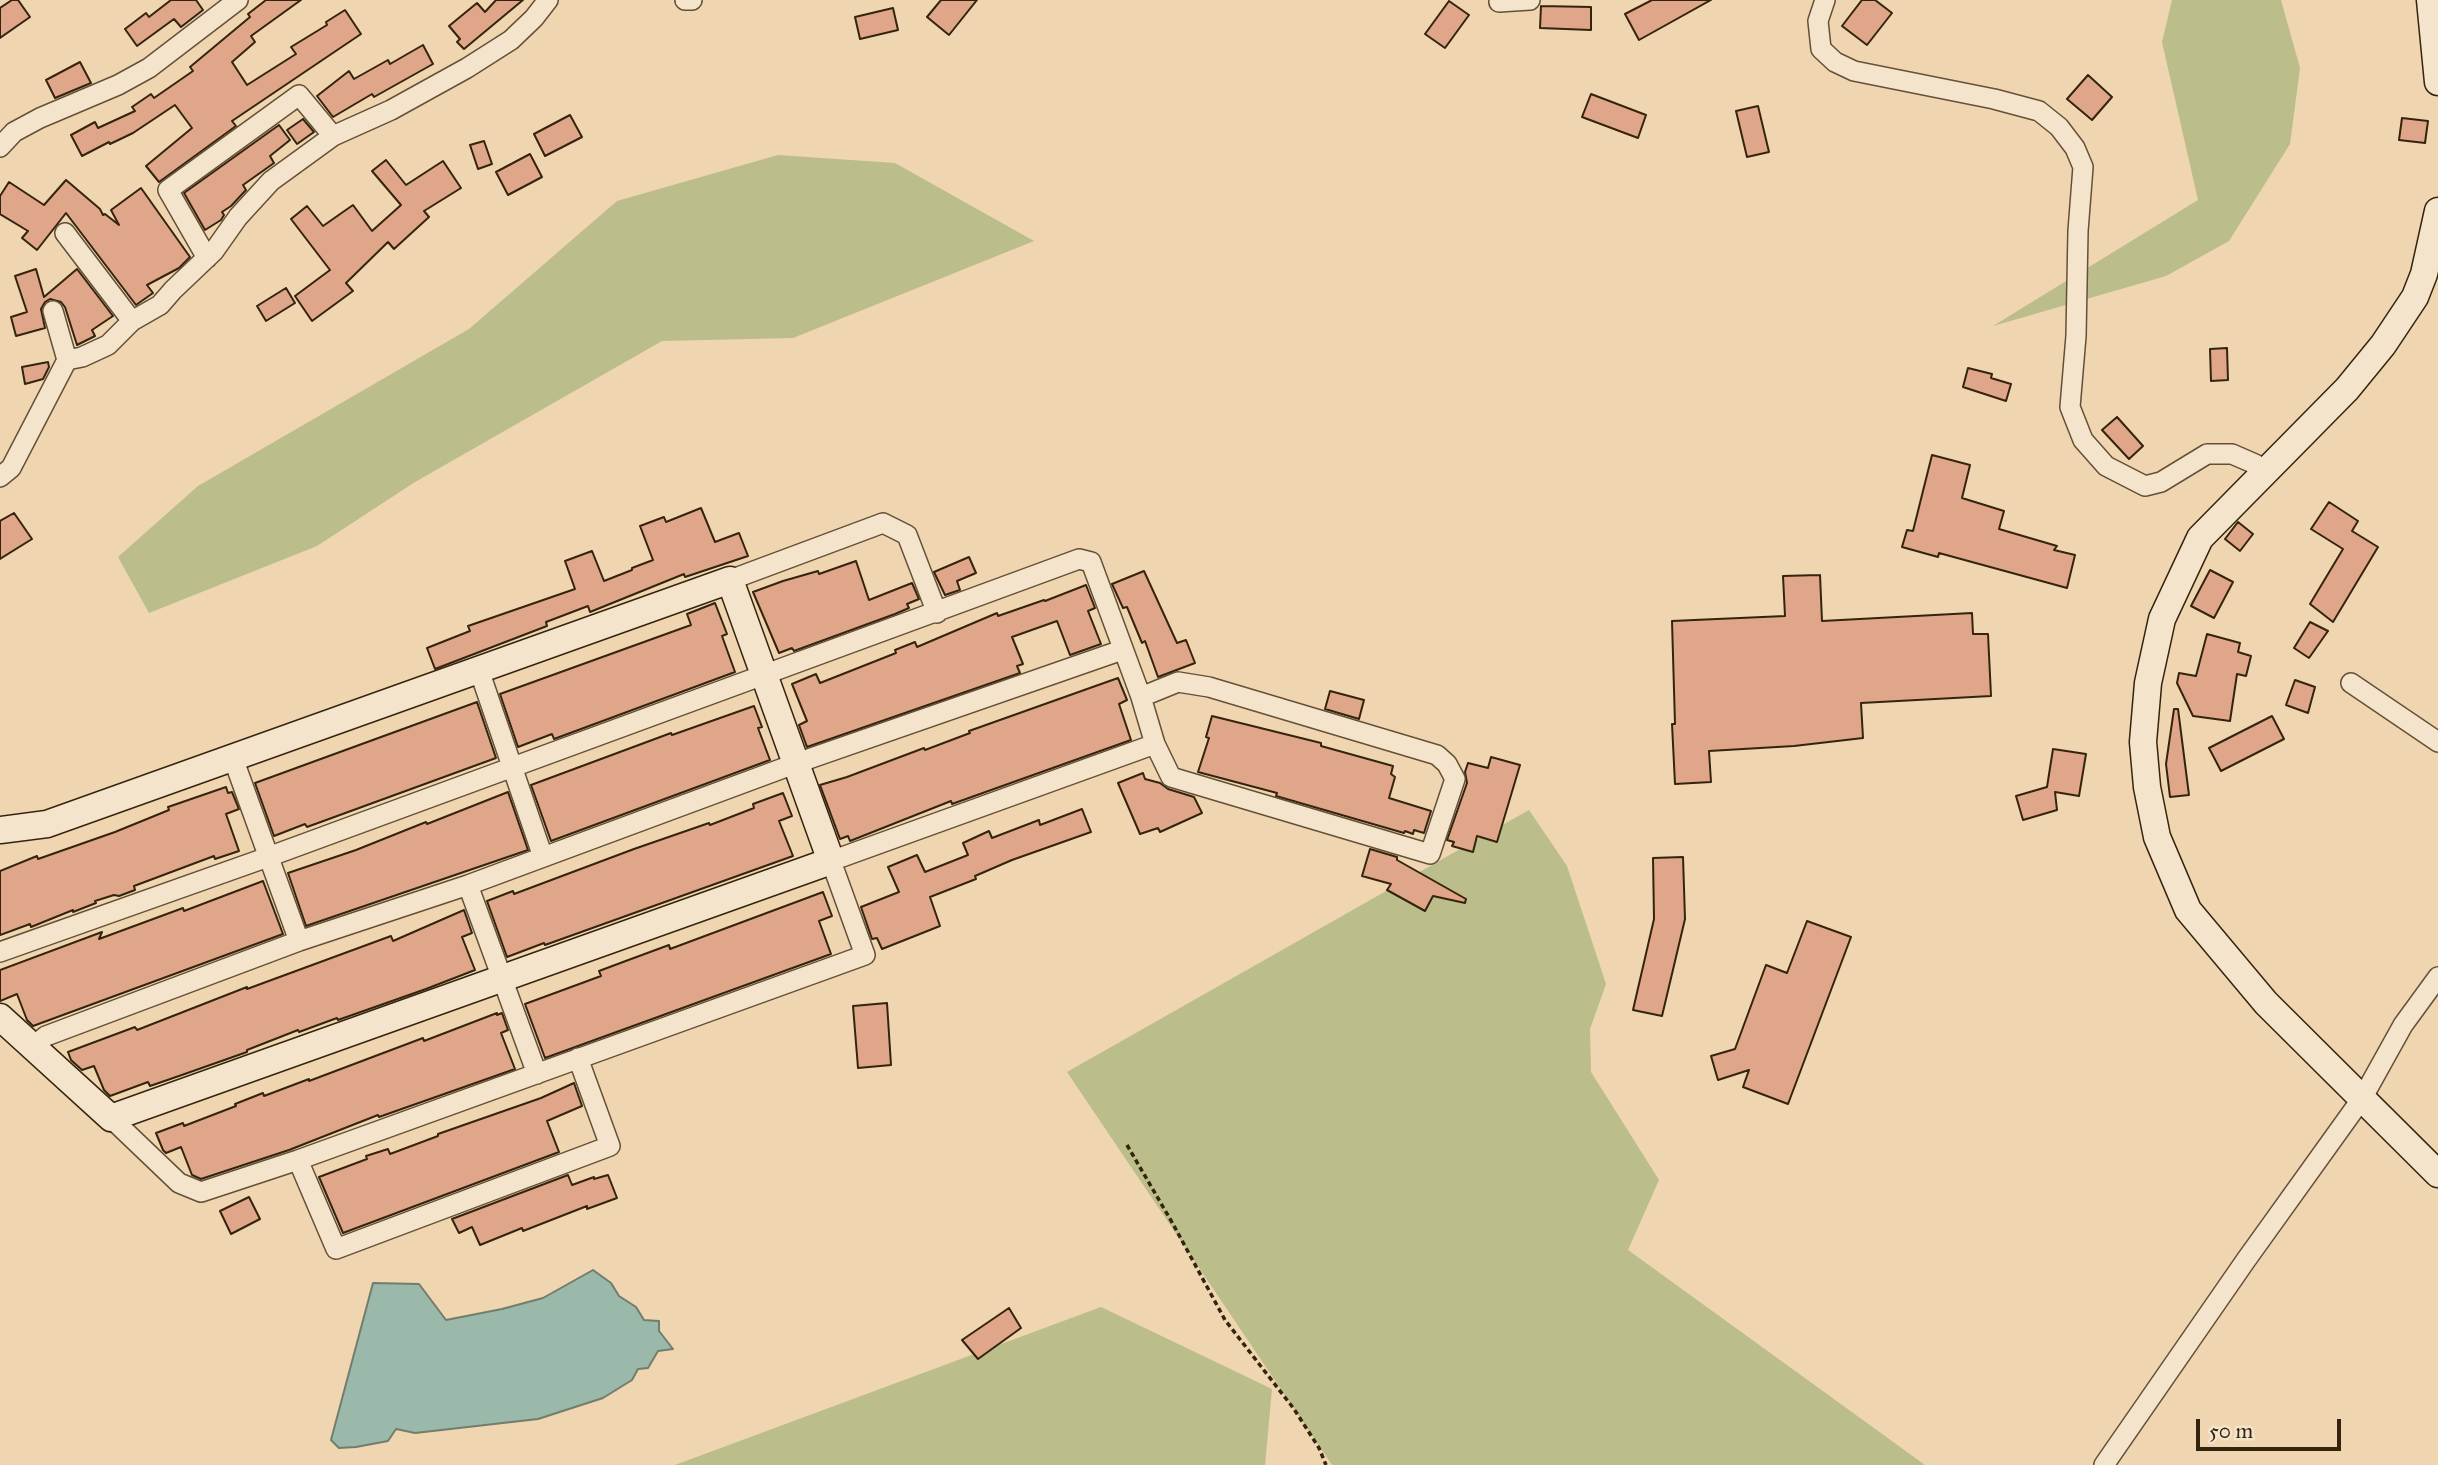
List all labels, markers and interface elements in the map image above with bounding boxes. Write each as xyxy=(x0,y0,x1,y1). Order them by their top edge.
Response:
scale bar xyxy=(2200,1406,2345,1450)
text: 50 m xyxy=(2209,1418,2253,1444)

